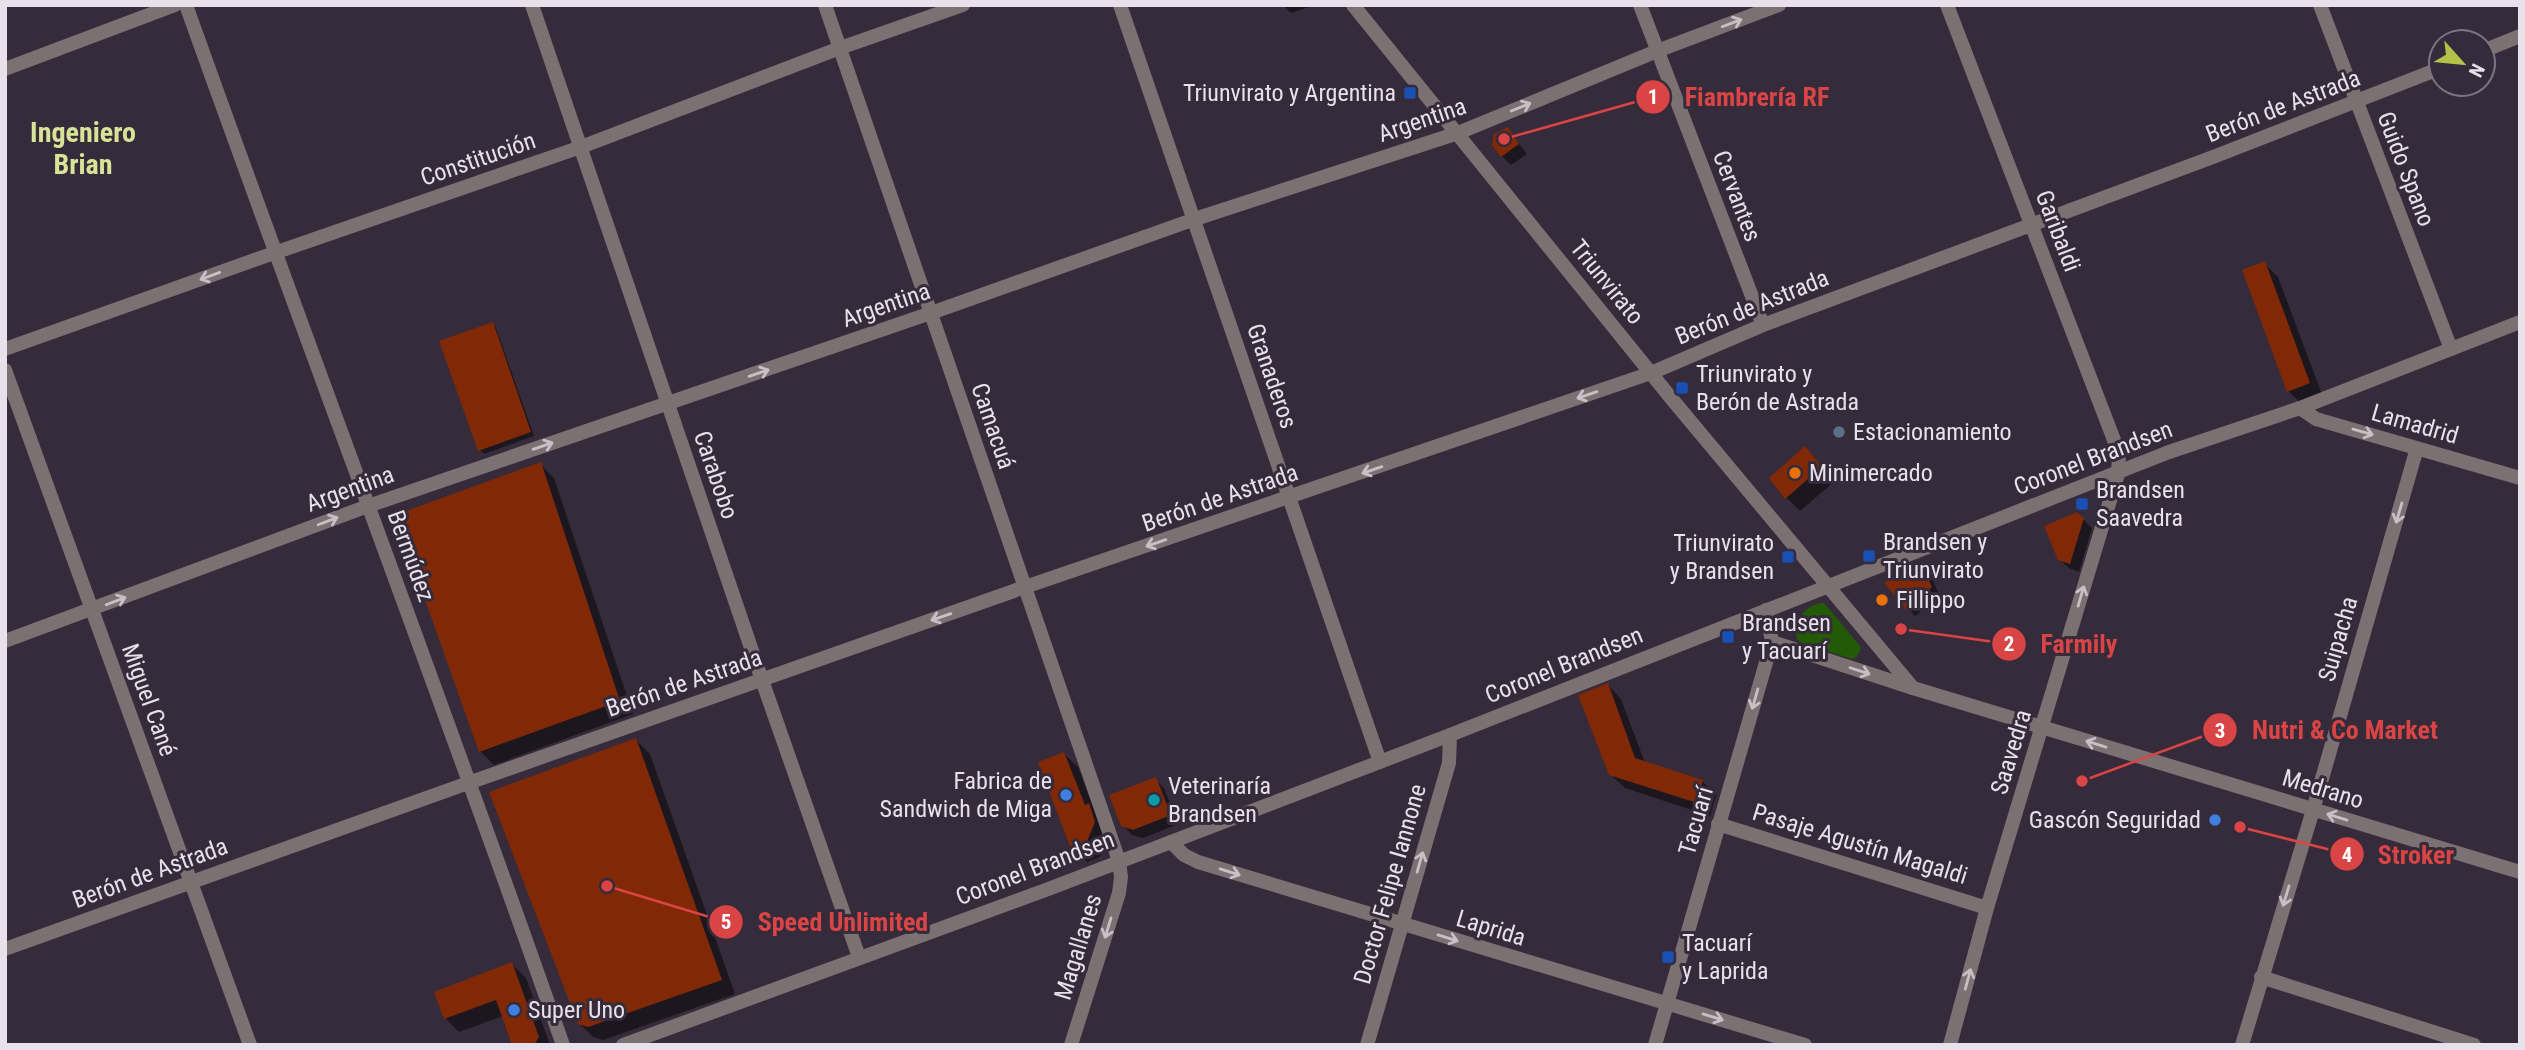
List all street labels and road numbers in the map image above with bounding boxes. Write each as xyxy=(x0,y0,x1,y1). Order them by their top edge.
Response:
street label: Berón de Astrada xyxy=(2202,64,2364,148)
street label: Argentina xyxy=(1374,92,1470,148)
street label: Guido Spano xyxy=(2371,108,2441,230)
street label: Constitución xyxy=(417,126,539,192)
street label: Cervantes xyxy=(1707,147,1767,245)
street label: Garibaldi xyxy=(2030,186,2086,276)
street label: Triunvirato xyxy=(1564,234,1650,330)
street label: Berón de Astrada xyxy=(1671,264,1833,350)
street label: Argentina xyxy=(838,277,934,333)
street label: Granaderos xyxy=(1241,320,1303,432)
street label: Camacuá xyxy=(965,379,1021,473)
street label: Lamadrid xyxy=(2368,398,2462,450)
street label: Coronel Brandsen xyxy=(2010,415,2176,501)
street label: Carabobo xyxy=(688,427,744,523)
street label: Berón de Astrada xyxy=(1138,458,1302,538)
street label: Argentina xyxy=(302,460,398,518)
street label: Bermúdez xyxy=(382,507,440,605)
street label: Suipacha xyxy=(2313,593,2363,685)
street label: Coronel Brandsen xyxy=(1481,621,1647,709)
street label: Miguel Cané xyxy=(116,640,182,760)
street label: Berón de Astrada xyxy=(602,643,766,723)
street label: Saavedra xyxy=(1985,706,2037,798)
street label: Medrano xyxy=(2279,763,2367,815)
street label: Doctor Felipe Iannone xyxy=(1348,781,1432,987)
street label: Tacuarí xyxy=(1673,782,1719,858)
street label: Pasaje Agustín Magaldi xyxy=(1749,798,1971,890)
street label: Coronel Brandsen xyxy=(952,825,1118,911)
street label: Berón de Astrada xyxy=(69,832,231,914)
street label: Magallanes xyxy=(1049,891,1107,1003)
street label: Laprida xyxy=(1453,904,1529,952)

